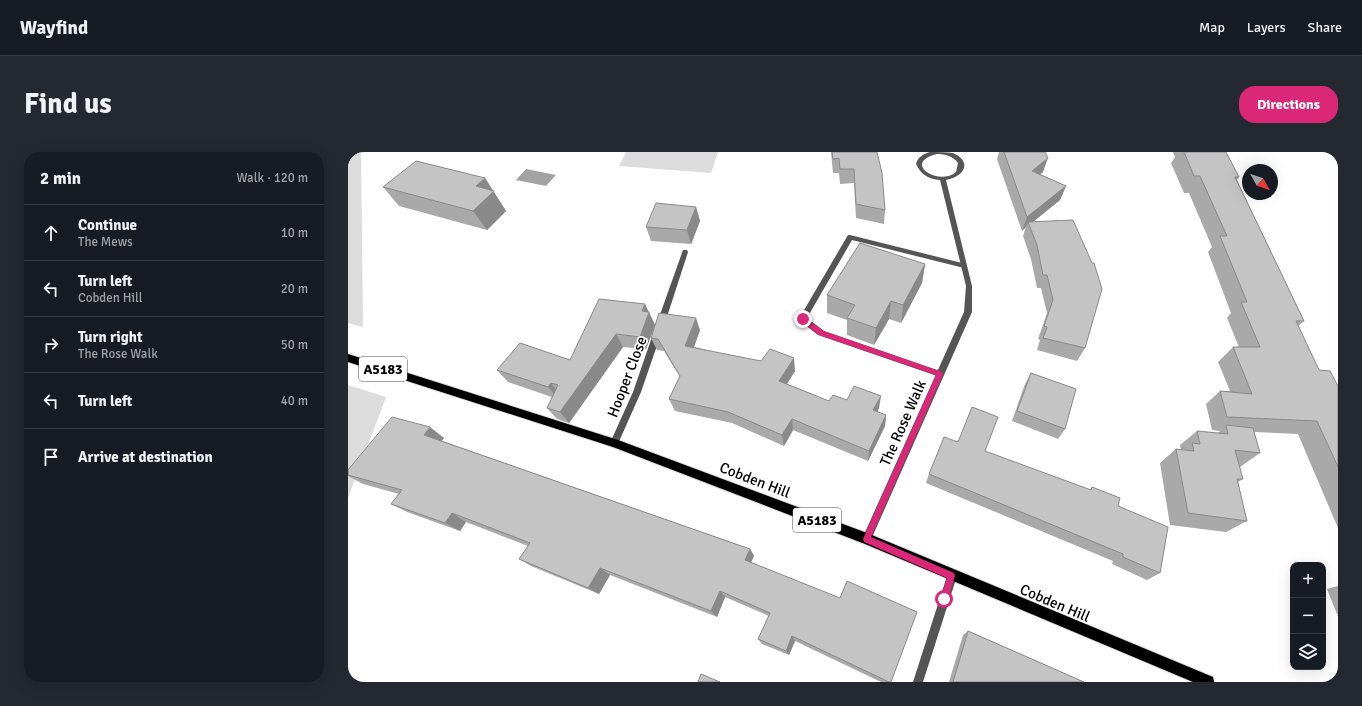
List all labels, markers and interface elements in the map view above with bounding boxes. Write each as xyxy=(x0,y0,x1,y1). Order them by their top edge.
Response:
text: Wayfind xyxy=(20,16,88,40)
text: Map xyxy=(1199,19,1225,36)
text: Layers xyxy=(1247,19,1286,36)
text: Share xyxy=(1308,19,1342,36)
button: Directions xyxy=(1239,86,1338,123)
text: Find us xyxy=(24,87,112,121)
north arrow xyxy=(1242,164,1278,200)
text: 2 min xyxy=(40,168,81,189)
text: Walk · 120 m xyxy=(237,170,308,186)
text: Continue xyxy=(78,216,137,234)
icon: ahead xyxy=(40,222,62,244)
text: 10 m xyxy=(281,225,308,241)
text: The Mews xyxy=(78,234,133,250)
text: Turn left xyxy=(78,272,132,290)
icon: left xyxy=(40,278,62,300)
text: 20 m xyxy=(281,281,308,297)
text: Cobden Hill xyxy=(78,290,143,306)
route end xyxy=(794,310,812,328)
text: Turn right xyxy=(78,328,143,346)
icon: right xyxy=(40,334,62,356)
street label: Hooper Close xyxy=(603,334,651,420)
text: 50 m xyxy=(281,337,308,353)
text: The Rose Walk xyxy=(78,346,158,362)
road number: A5183 xyxy=(359,357,407,381)
street label: The Rose Walk xyxy=(876,377,930,469)
icon: left xyxy=(40,390,62,412)
text: Turn left xyxy=(78,392,132,410)
text: 40 m xyxy=(281,393,308,409)
icon: arrive xyxy=(40,446,62,468)
text: Arrive at destination xyxy=(78,448,213,466)
street label: Cobden Hill xyxy=(717,458,793,502)
road number: A5183 xyxy=(793,508,841,532)
map controls xyxy=(1290,562,1326,670)
button: + xyxy=(1290,562,1326,598)
street label: Cobden Hill xyxy=(1017,580,1093,626)
route start xyxy=(935,590,953,608)
button: − xyxy=(1290,598,1326,634)
button: layers xyxy=(1290,634,1326,670)

